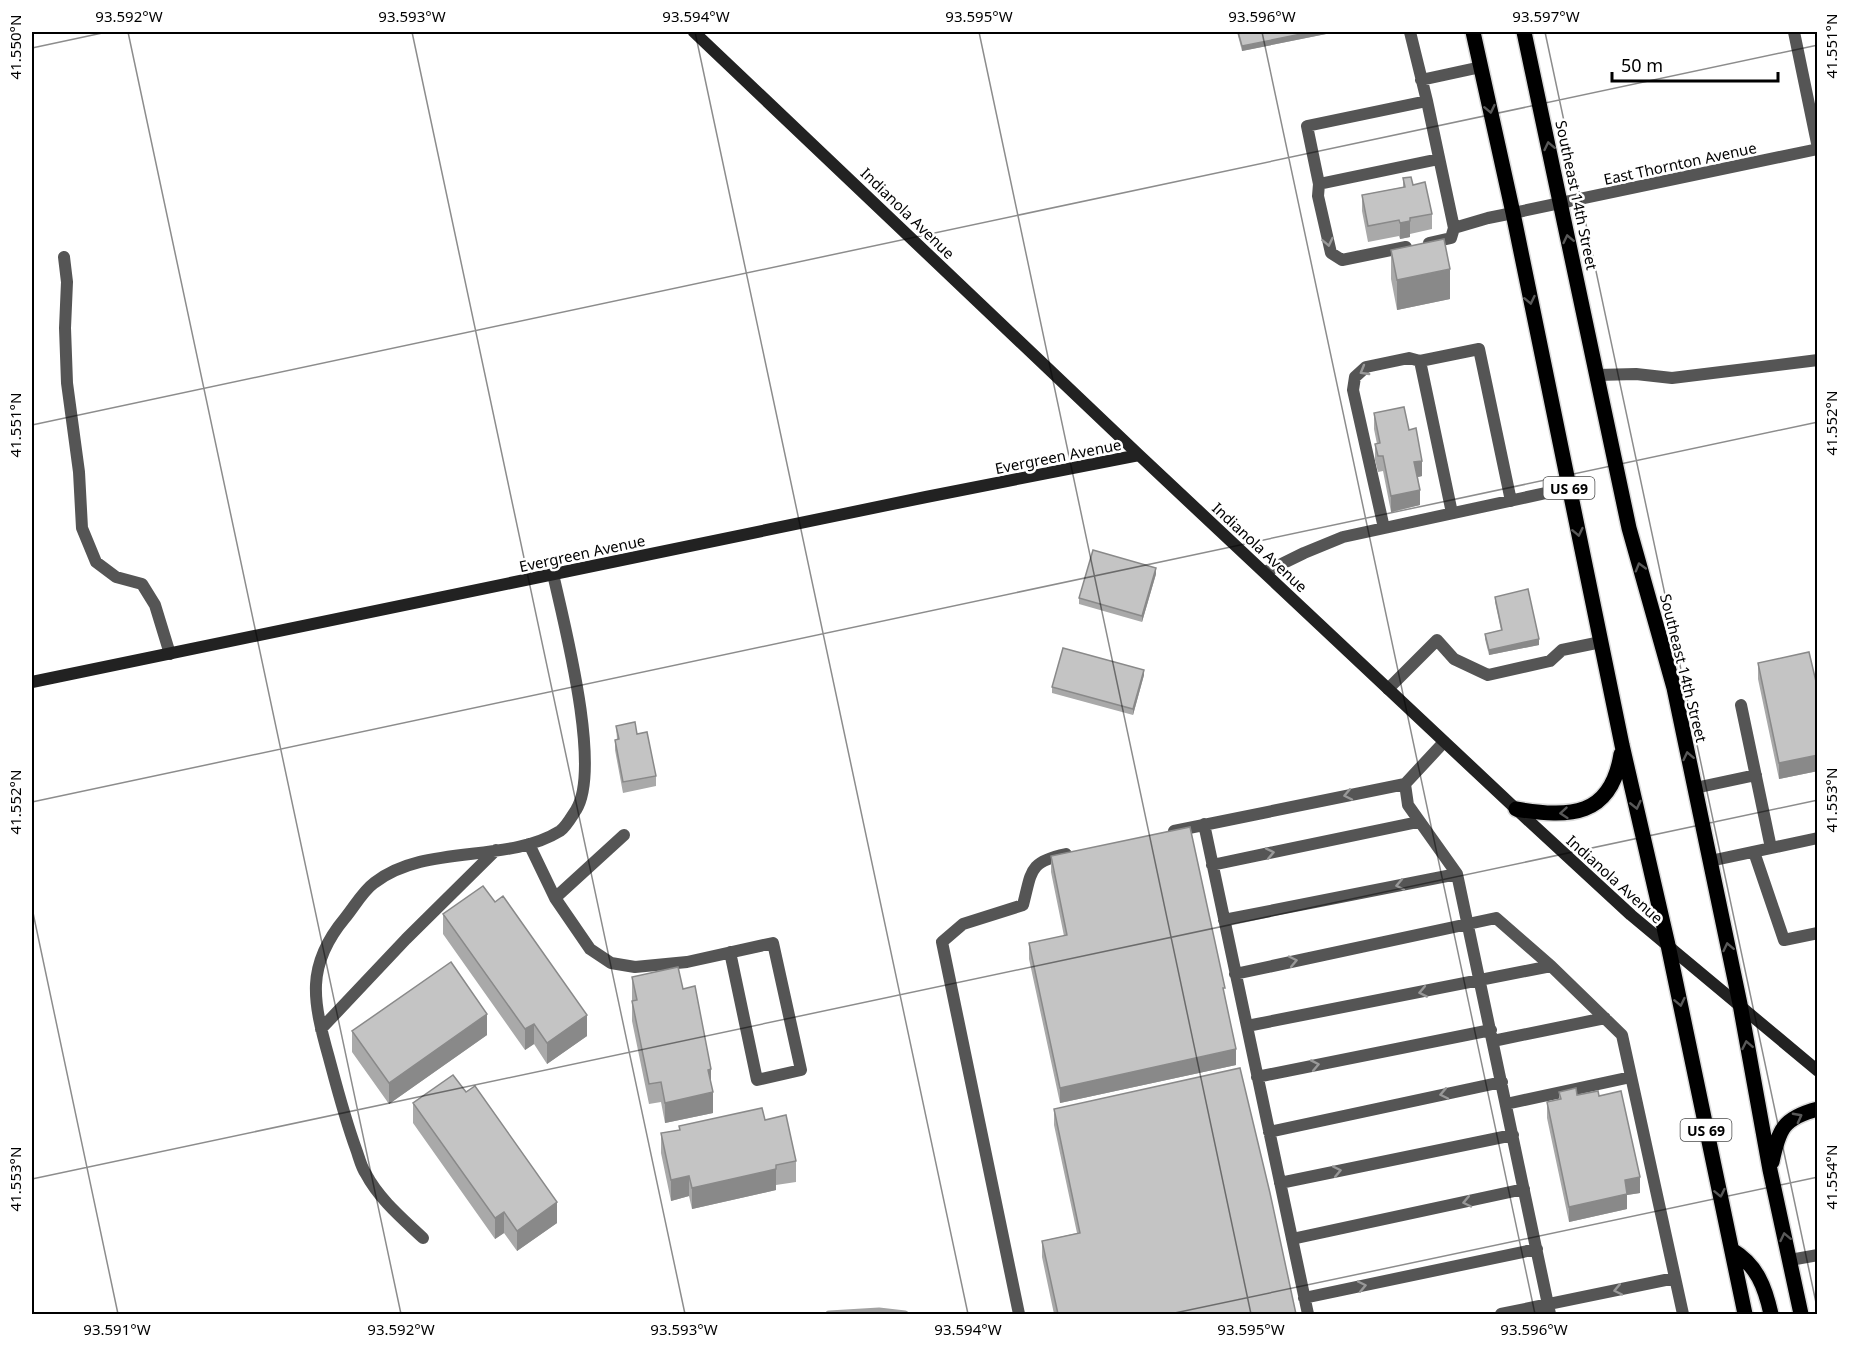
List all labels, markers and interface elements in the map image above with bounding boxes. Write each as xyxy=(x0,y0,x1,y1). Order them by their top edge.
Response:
text: 93.592°W xyxy=(95,6,163,26)
text: 93.593°W xyxy=(378,6,446,26)
text: 93.594°W xyxy=(662,6,730,26)
text: 93.595°W xyxy=(945,6,1013,26)
text: 93.596°W xyxy=(1228,6,1296,26)
text: 93.597°W xyxy=(1512,6,1580,26)
text: 41.551°N xyxy=(1821,14,1841,78)
text: 41.550°N xyxy=(5,15,25,79)
scale bar xyxy=(1612,45,1778,83)
text: 50 m xyxy=(1621,53,1663,77)
one-way arrow xyxy=(1483,104,1496,114)
street label: Southeast 14th Street xyxy=(1551,118,1603,272)
street label: East Thornton Avenue xyxy=(1602,137,1758,189)
one-way arrow xyxy=(1543,142,1556,152)
street label: Indianola Avenue xyxy=(857,163,959,263)
one-way arrow xyxy=(1563,234,1576,244)
one-way arrow xyxy=(1321,236,1334,246)
one-way arrow xyxy=(1523,295,1536,305)
one-way arrow xyxy=(1360,364,1370,375)
text: 41.552°N xyxy=(1821,391,1841,455)
text: 41.551°N xyxy=(5,393,25,457)
street label: Evergreen Avenue xyxy=(993,434,1123,478)
road number: US 69 xyxy=(1544,477,1594,499)
street label: Indianola Avenue xyxy=(1208,498,1312,596)
one-way arrow xyxy=(1571,527,1584,537)
street label: Evergreen Avenue xyxy=(517,530,647,576)
one-way arrow xyxy=(1634,562,1647,572)
street label: Southeast 14th Street xyxy=(1656,592,1712,745)
one-way arrow xyxy=(1682,751,1695,761)
text: 41.553°N xyxy=(1821,768,1841,832)
text: 41.552°N xyxy=(5,770,25,834)
one-way arrow xyxy=(1343,788,1353,801)
one-way arrow xyxy=(1629,800,1642,810)
one-way arrow xyxy=(1559,806,1568,819)
street label: Indianola Avenue xyxy=(1563,830,1667,928)
one-way arrow xyxy=(1264,847,1274,860)
one-way arrow xyxy=(1395,878,1405,891)
one-way arrow xyxy=(1722,942,1735,952)
one-way arrow xyxy=(1287,956,1297,969)
one-way arrow xyxy=(1418,985,1428,998)
one-way arrow xyxy=(1673,997,1686,1007)
one-way arrow xyxy=(1741,1041,1754,1051)
one-way arrow xyxy=(1309,1059,1319,1072)
one-way arrow xyxy=(1440,1087,1450,1100)
one-way arrow xyxy=(1792,1113,1802,1124)
road number: US 69 xyxy=(1680,1119,1732,1141)
text: 41.554°N xyxy=(1821,1145,1841,1209)
text: 41.553°N xyxy=(5,1147,25,1211)
one-way arrow xyxy=(1332,1166,1342,1179)
one-way arrow xyxy=(1712,1188,1725,1198)
one-way arrow xyxy=(1463,1194,1473,1207)
one-way arrow xyxy=(1779,1232,1792,1242)
one-way arrow xyxy=(1356,1280,1366,1293)
one-way arrow xyxy=(1613,1283,1623,1296)
text: 93.591°W xyxy=(83,1319,151,1339)
text: 93.592°W xyxy=(367,1319,435,1339)
text: 93.593°W xyxy=(650,1319,718,1339)
text: 93.594°W xyxy=(934,1319,1002,1339)
text: 93.595°W xyxy=(1217,1319,1285,1339)
text: 93.596°W xyxy=(1500,1319,1568,1339)

